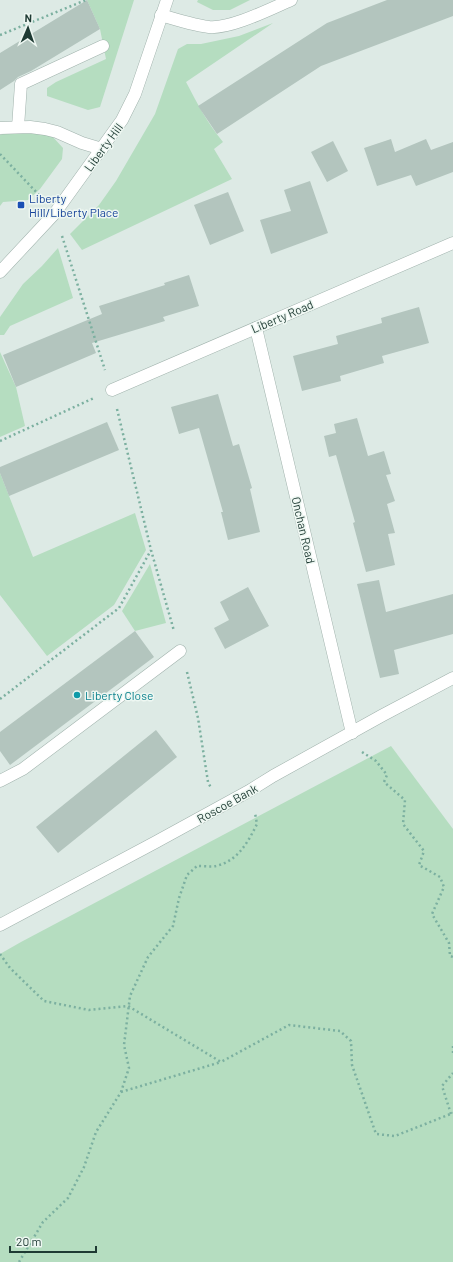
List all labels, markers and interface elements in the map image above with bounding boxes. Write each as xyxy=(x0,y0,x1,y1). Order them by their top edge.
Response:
north arrow xyxy=(8,8,48,48)
text: N xyxy=(24,11,32,24)
street label: Liberty Hill xyxy=(81,120,125,174)
place label: Liberty Hill/Liberty Place xyxy=(29,191,118,219)
marker: Liberty Hill/Liberty Place xyxy=(16,200,26,210)
street label: Liberty Road xyxy=(249,297,315,335)
street label: Onchan Road xyxy=(290,495,318,565)
place label: Liberty Close xyxy=(85,688,153,702)
marker: Liberty Close xyxy=(72,690,82,700)
street label: Roscoe Bank xyxy=(194,781,260,825)
scale bar xyxy=(10,1228,96,1254)
text: 20 m xyxy=(16,1234,42,1248)

